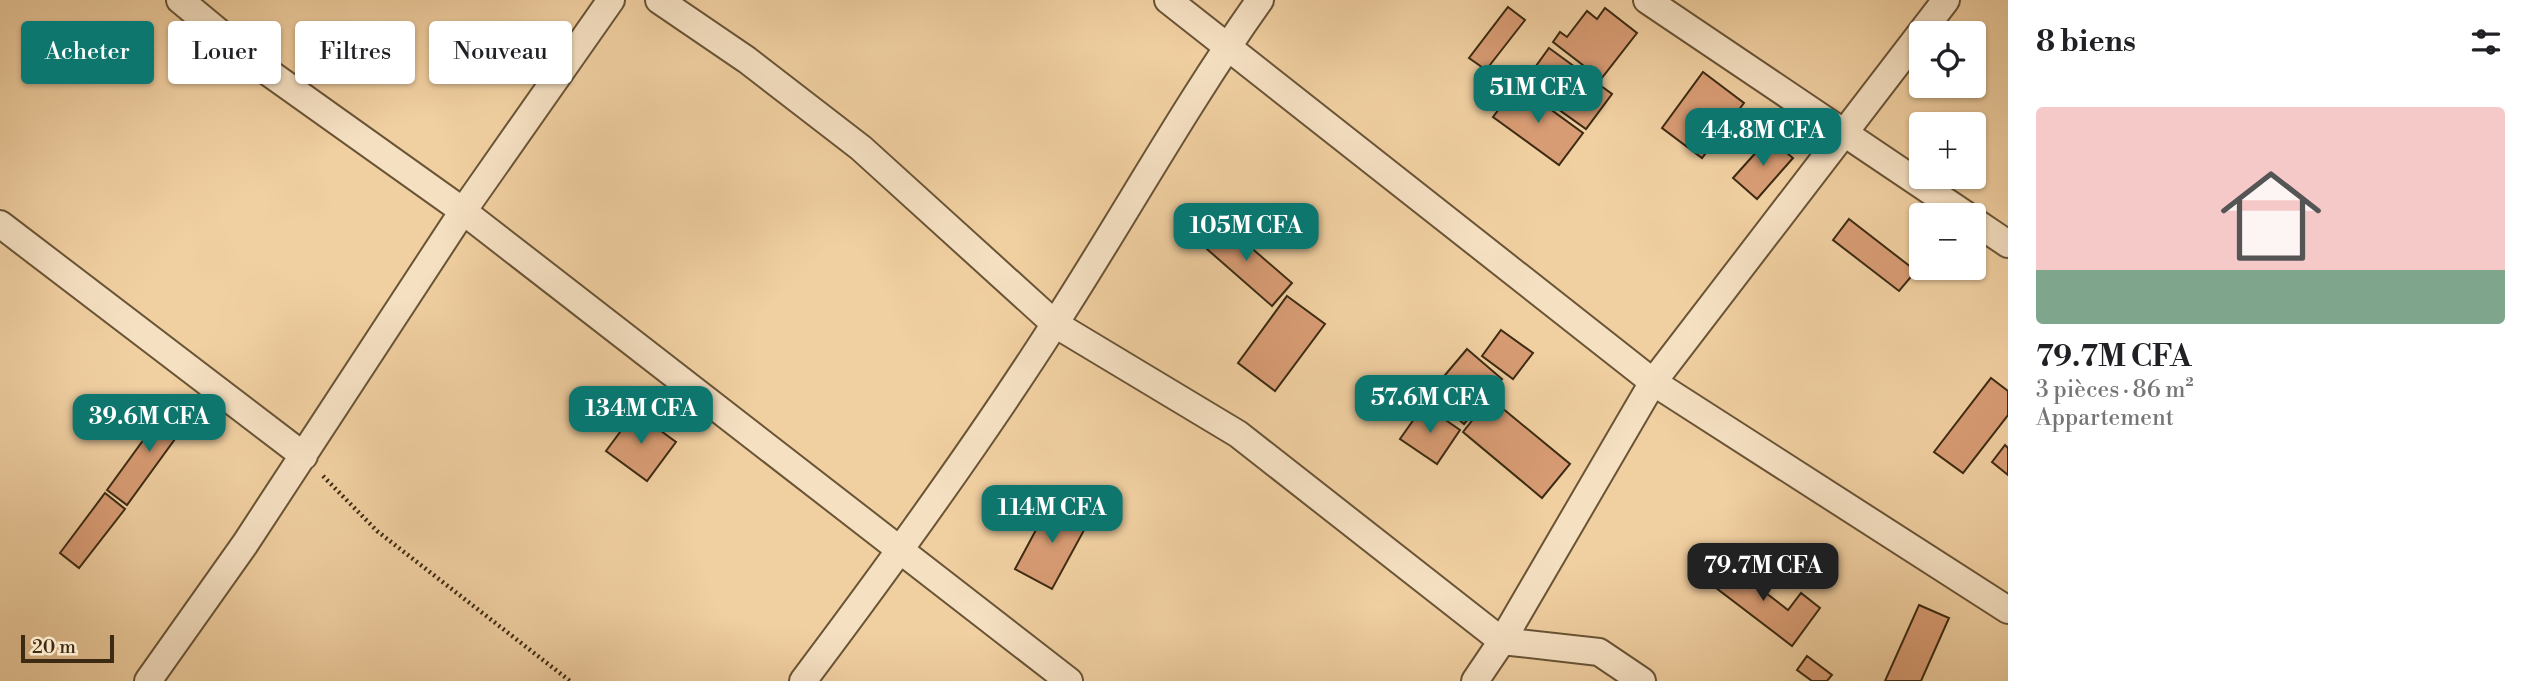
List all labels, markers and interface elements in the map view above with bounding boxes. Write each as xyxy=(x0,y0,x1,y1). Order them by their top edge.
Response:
chip: Acheter xyxy=(21,21,154,84)
chip: Louer xyxy=(168,21,281,84)
chip: Filtres xyxy=(295,21,415,84)
chip: Nouveau xyxy=(429,21,572,84)
map controls xyxy=(1909,21,1986,280)
button: locate xyxy=(1909,21,1986,98)
text: 8 biens xyxy=(2036,23,2136,61)
icon: filters xyxy=(2467,23,2505,61)
pin: 51M CFA xyxy=(1473,66,1603,125)
text: 51M CFA xyxy=(1490,74,1586,102)
pin: 44.8M CFA xyxy=(1683,108,1843,168)
button: + xyxy=(1909,112,1986,189)
text: 44.8M CFA xyxy=(1701,117,1825,145)
icon: home xyxy=(2208,153,2334,279)
button: − xyxy=(1909,203,1986,280)
pin: 105M CFA xyxy=(1174,204,1318,263)
text: 105M CFA xyxy=(1190,212,1302,240)
text: 79.7M CFA xyxy=(2036,338,2191,376)
pin: 57.6M CFA xyxy=(1350,376,1510,435)
text: 3 pièces · 86 m² xyxy=(2036,376,2194,404)
text: 57.6M CFA xyxy=(1371,384,1489,412)
pin: 134M CFA xyxy=(569,386,713,446)
pin: 39.6M CFA xyxy=(69,394,229,454)
text: 134M CFA xyxy=(585,395,697,423)
text: 39.6M CFA xyxy=(89,403,209,431)
text: Appartement xyxy=(2036,404,2174,432)
pin: 114M CFA xyxy=(980,486,1124,545)
text: 114M CFA xyxy=(998,494,1106,522)
pin: 79.7M CFA xyxy=(1683,544,1843,603)
text: 79.7M CFA xyxy=(1703,552,1823,580)
scale bar xyxy=(21,632,114,664)
text: 20 m xyxy=(32,635,76,659)

